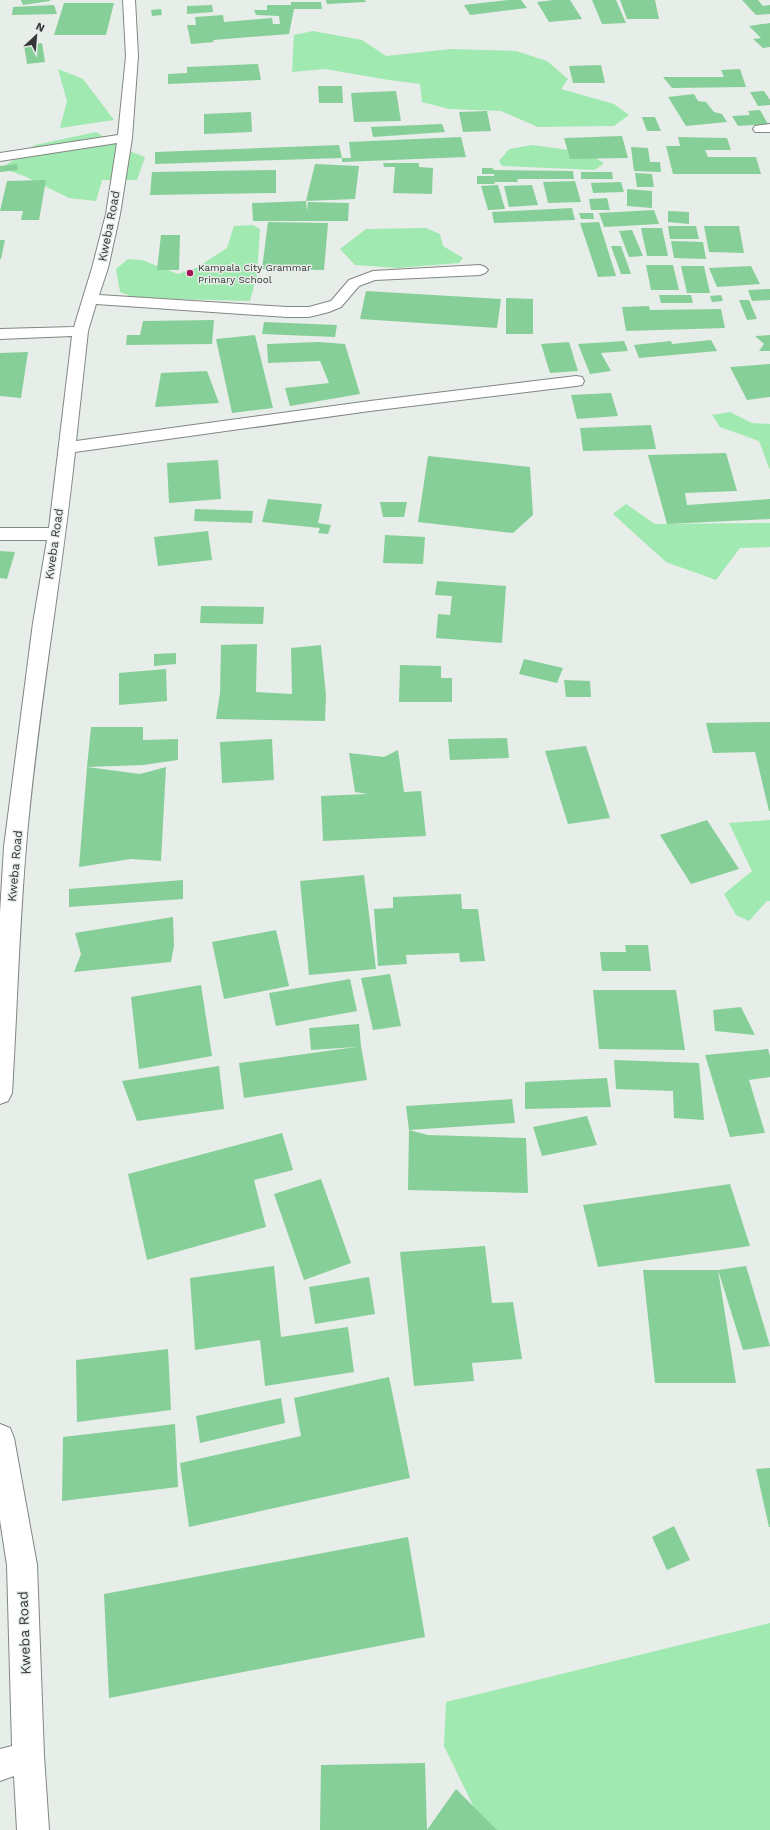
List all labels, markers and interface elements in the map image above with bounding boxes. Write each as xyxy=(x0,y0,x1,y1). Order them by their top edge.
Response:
north arrow xyxy=(16,16,56,56)
text: N xyxy=(34,20,47,35)
street label: Kweba Road xyxy=(95,190,123,262)
place label: Kampala City Grammar Primary School xyxy=(198,262,311,285)
marker: Kampala City Grammar Primary School xyxy=(185,268,195,278)
street label: Kweba Road xyxy=(42,508,66,580)
street label: Kweba Road xyxy=(5,830,25,902)
street label: Kweba Road xyxy=(15,1591,33,1675)

